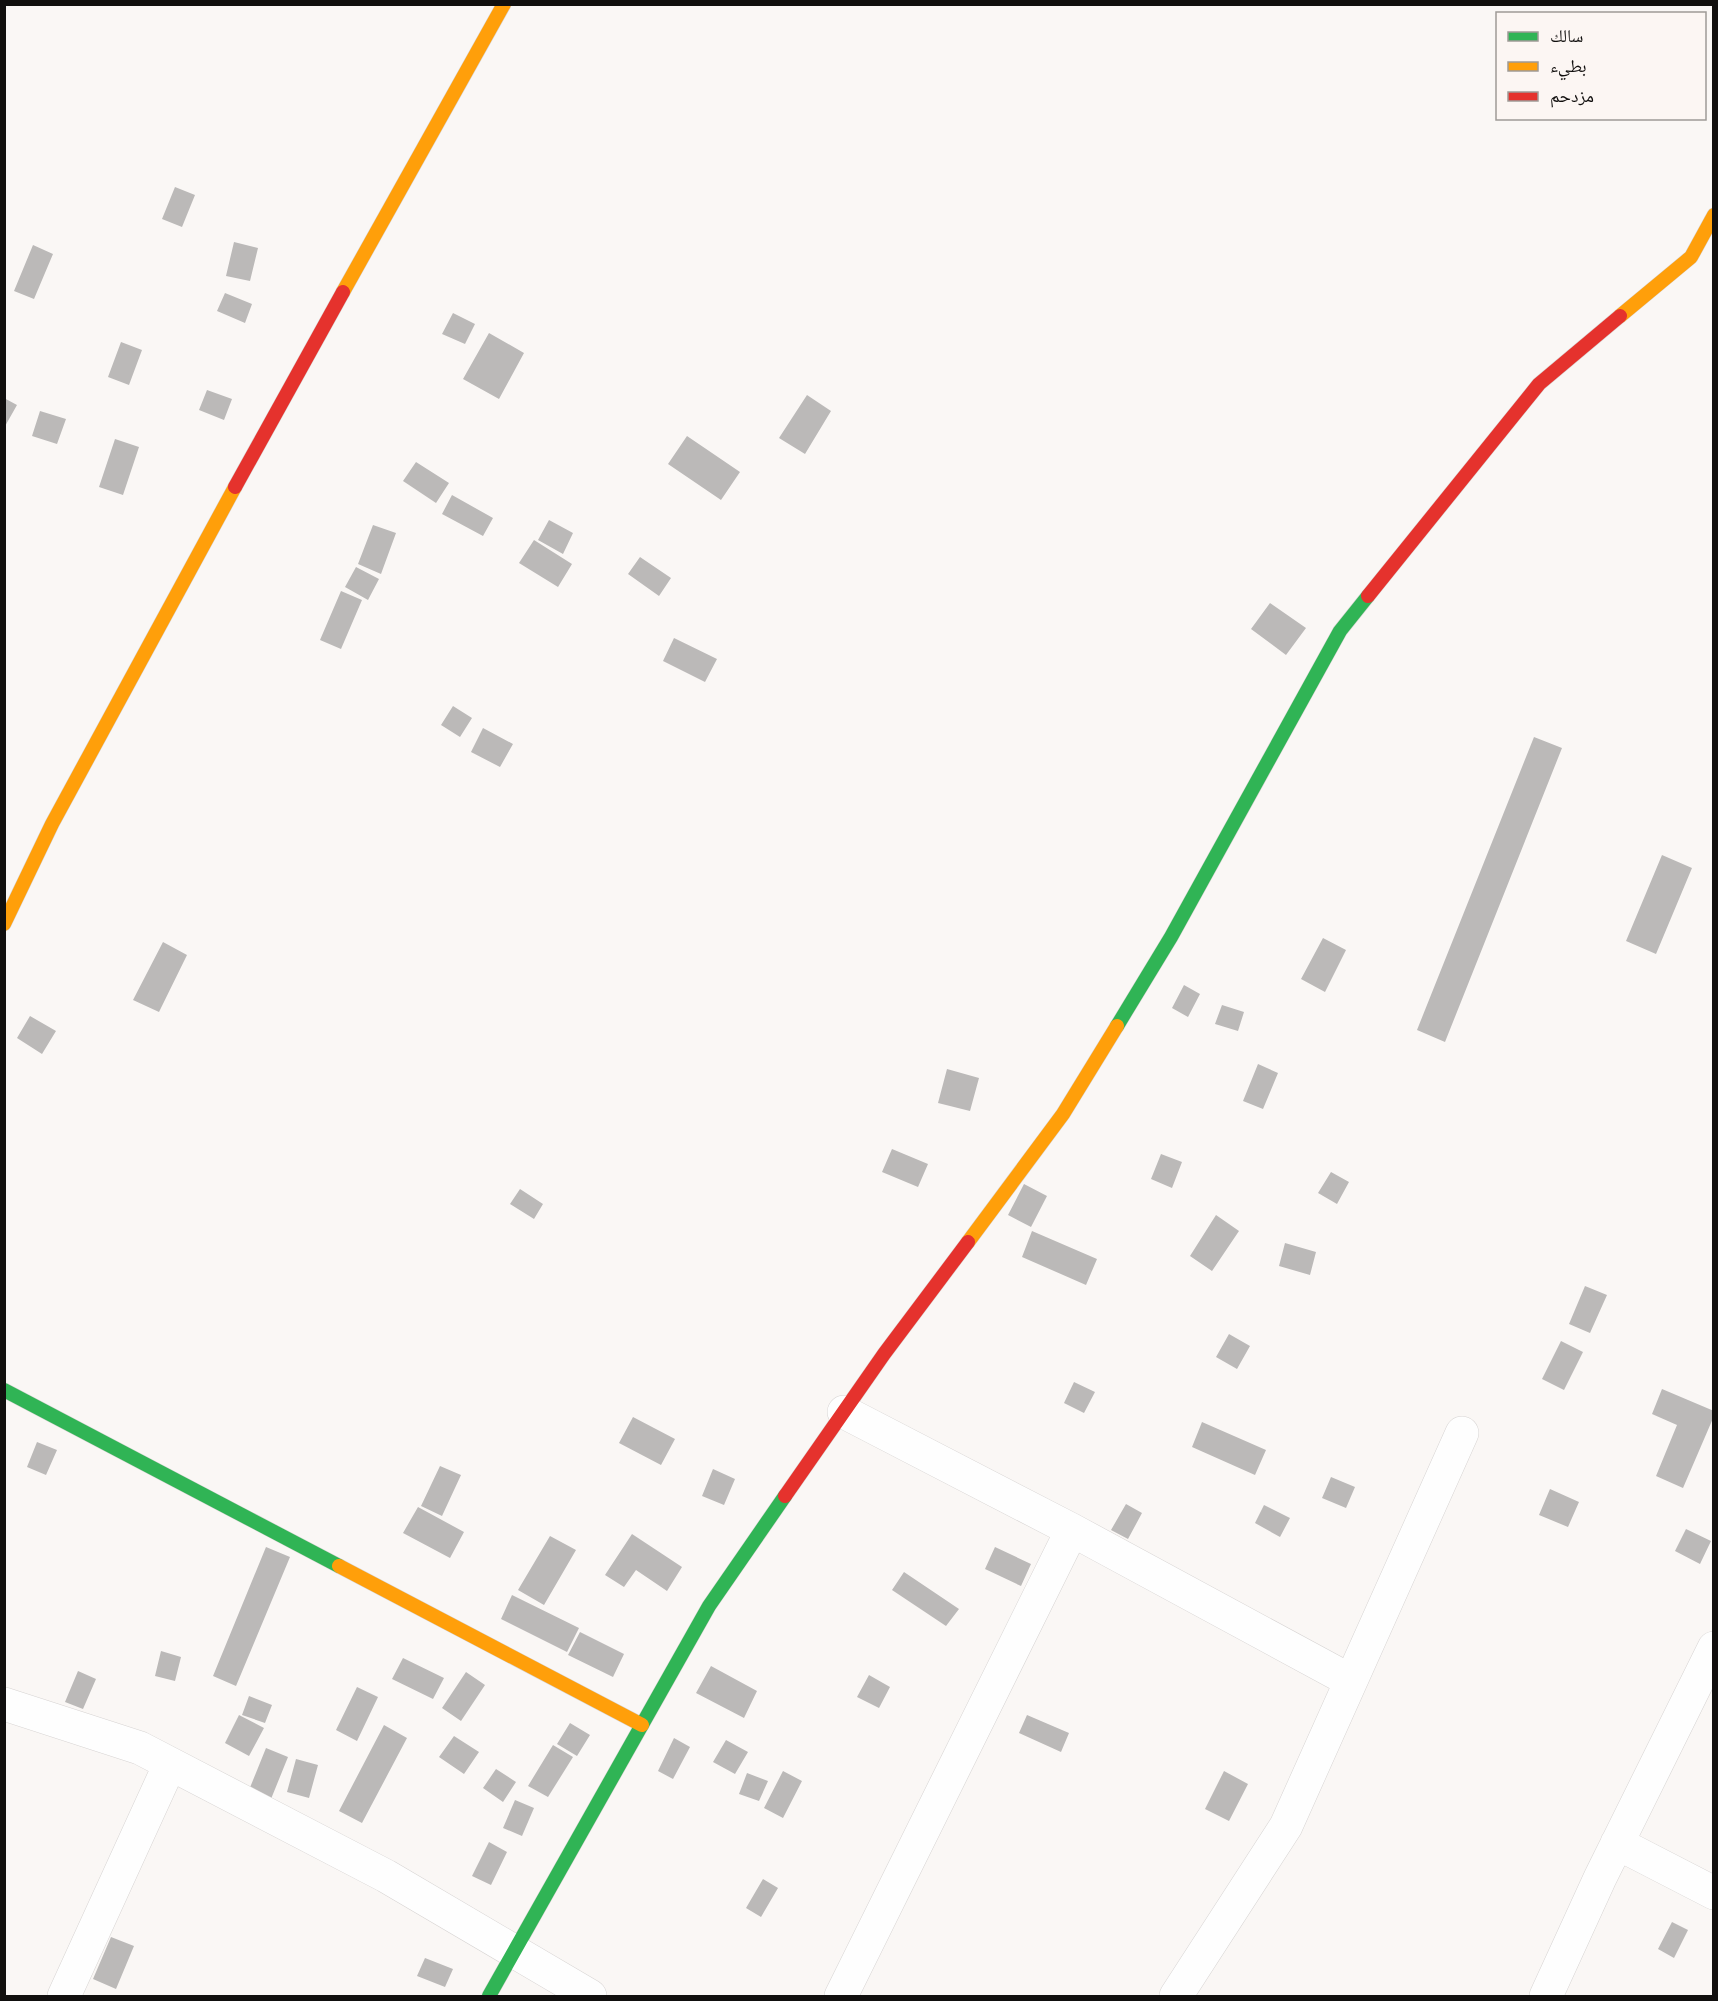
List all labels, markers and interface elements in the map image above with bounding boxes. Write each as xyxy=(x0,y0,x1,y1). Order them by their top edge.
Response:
legend xyxy=(1496,12,1706,120)
text: سالك xyxy=(1550,25,1583,47)
text: بطيء xyxy=(1550,55,1587,81)
text: مزدحم xyxy=(1550,85,1594,108)

